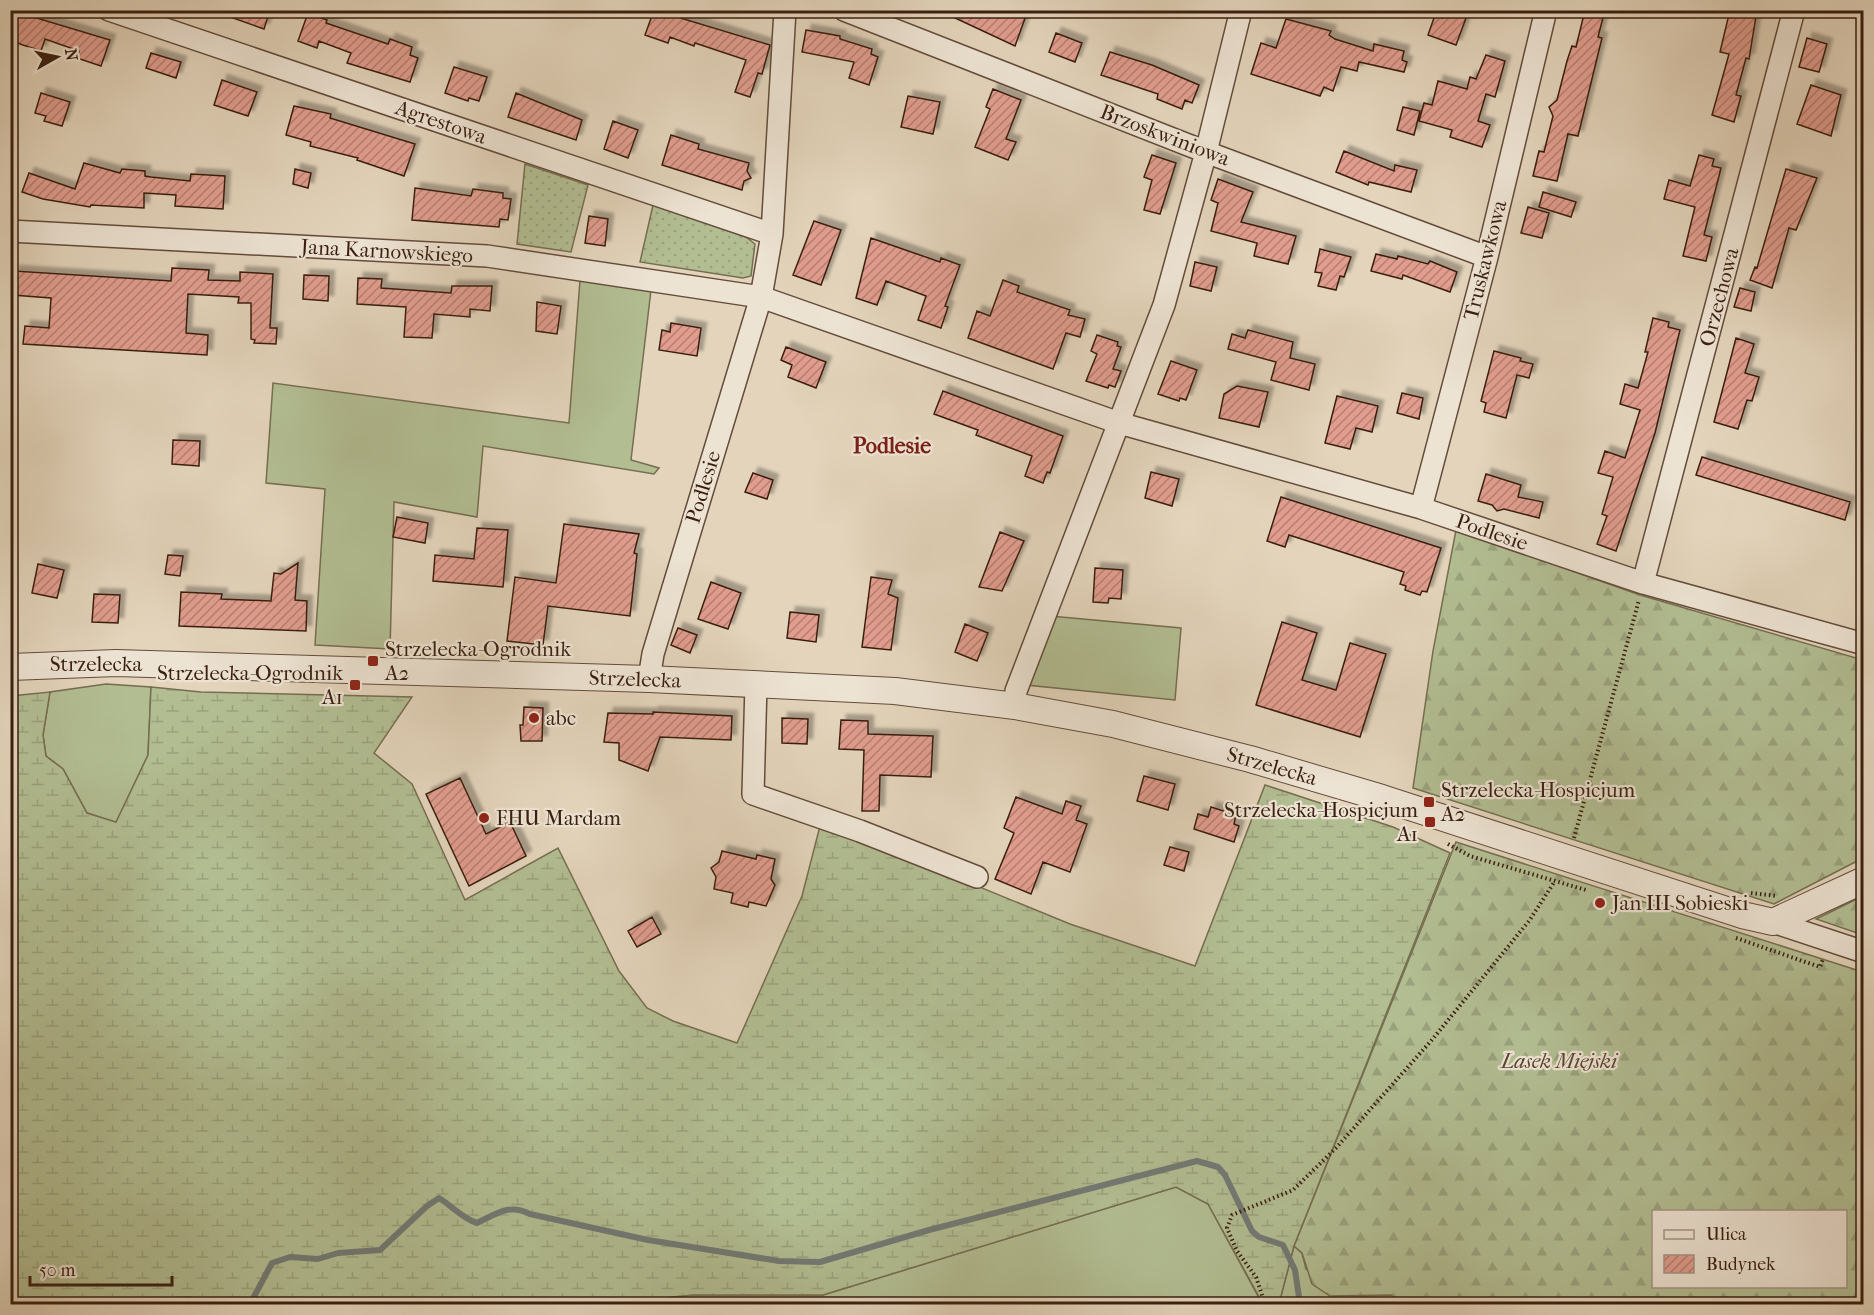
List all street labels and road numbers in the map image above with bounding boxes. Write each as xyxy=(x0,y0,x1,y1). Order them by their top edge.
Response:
street label: Agrestowa xyxy=(391,95,490,149)
street label: Brzoskwiniowa xyxy=(1097,99,1233,171)
street label: Truskawkowa xyxy=(1459,197,1512,322)
street label: Jana Karnowskiego xyxy=(298,234,474,267)
street label: Orzechowa xyxy=(1694,245,1744,349)
street label: Podlesie xyxy=(681,448,725,526)
street label: Podlesie xyxy=(1453,509,1531,555)
street label: Strzelecka xyxy=(50,652,143,676)
street label: Strzelecka xyxy=(588,665,682,693)
street label: Strzelecka xyxy=(1224,742,1320,790)

